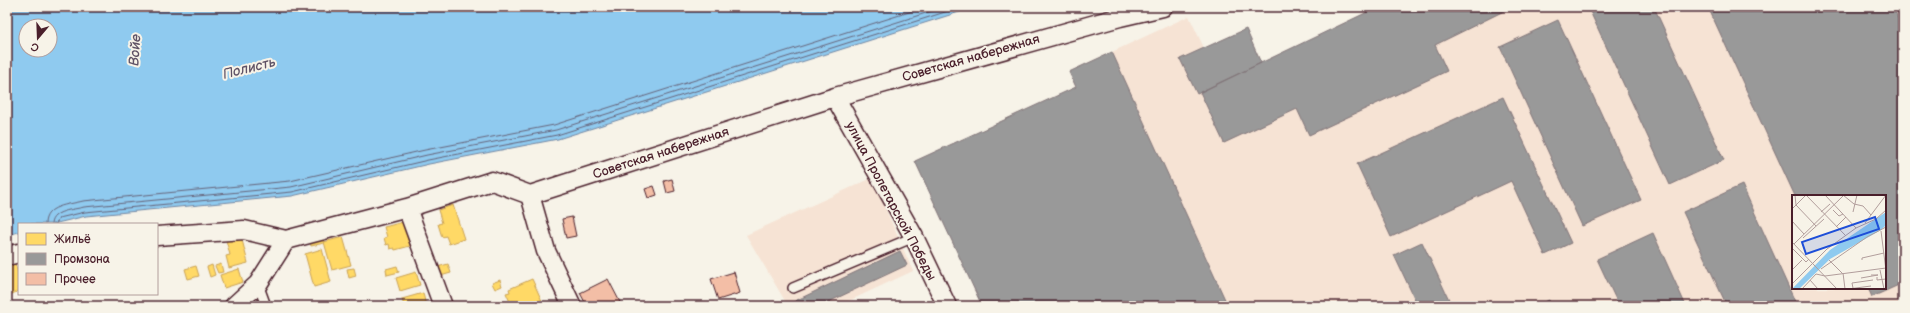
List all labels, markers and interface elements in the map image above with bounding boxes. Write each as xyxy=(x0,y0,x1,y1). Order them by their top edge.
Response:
north arrow xyxy=(18,18,58,58)
street label: Советская набережная xyxy=(900,31,1042,85)
water label: Войе xyxy=(125,33,145,67)
text: С xyxy=(29,39,41,54)
water label: Полисть xyxy=(221,53,277,83)
street label: улица Пролетарской Победы xyxy=(842,119,940,283)
street label: Советская набережная xyxy=(591,123,731,183)
inset map xyxy=(1792,195,1886,289)
legend xyxy=(18,223,158,295)
text: Жильё xyxy=(54,232,91,247)
text: Промзона xyxy=(54,252,110,267)
text: Прочее xyxy=(54,272,96,287)

